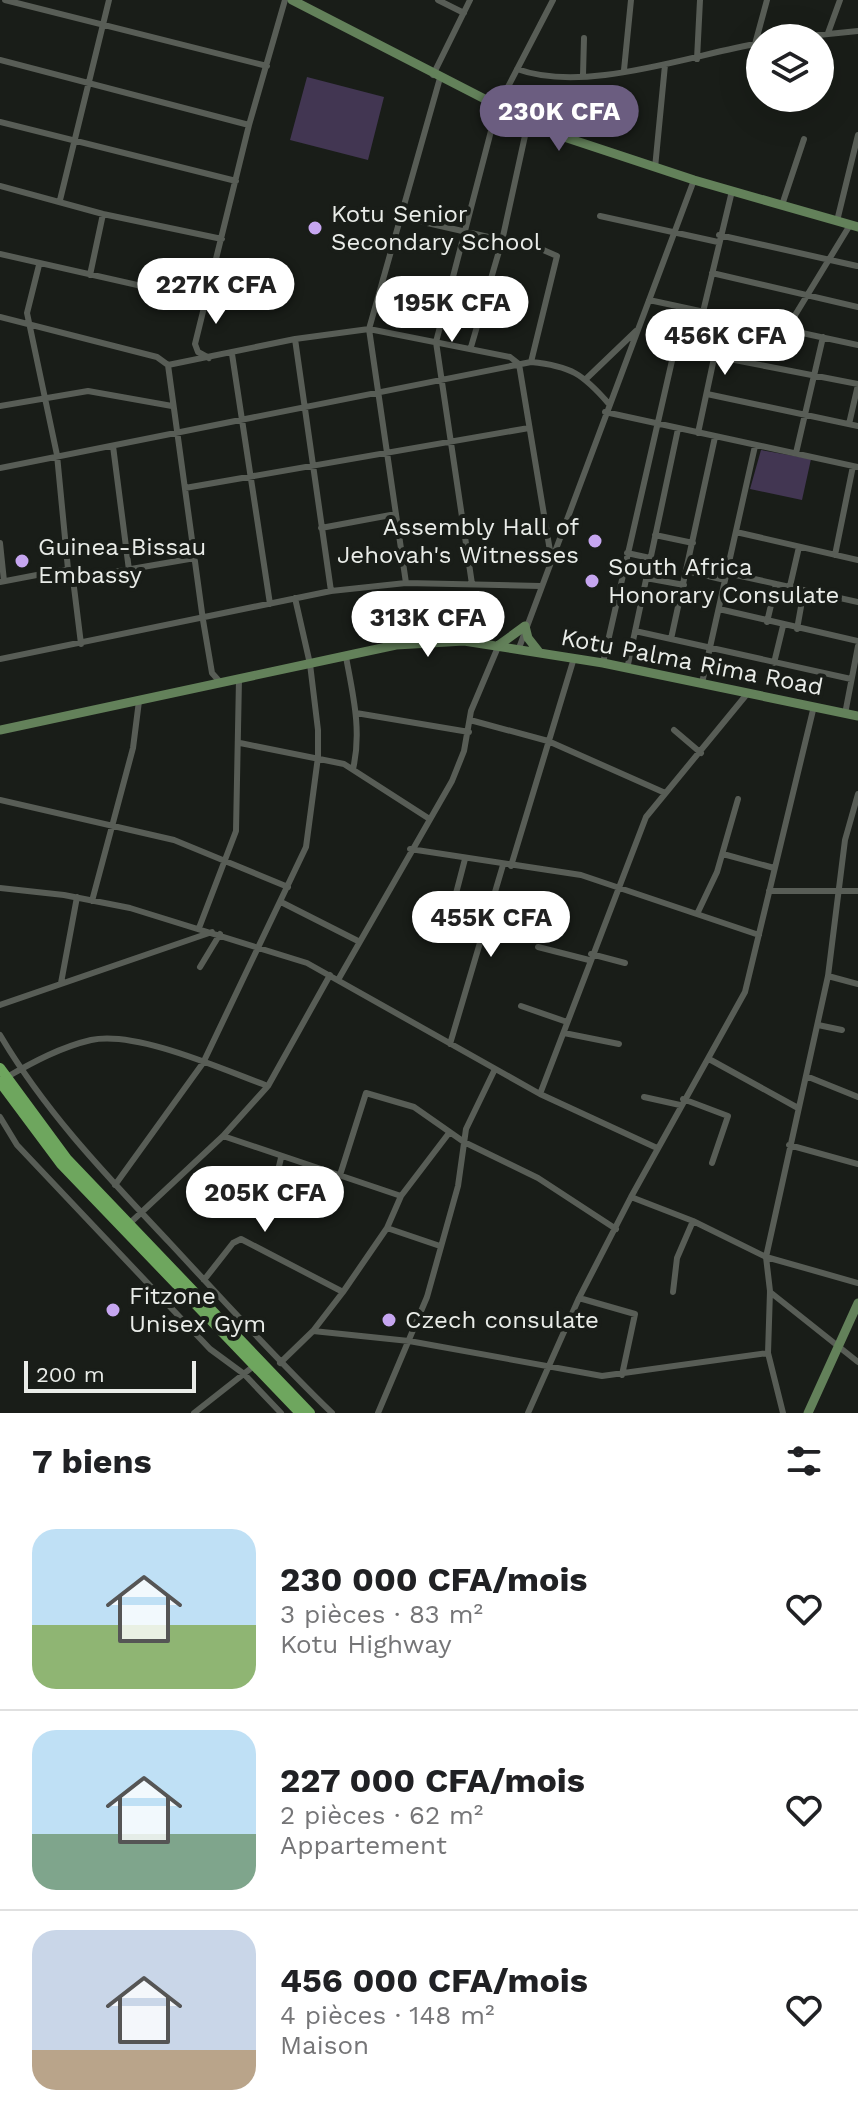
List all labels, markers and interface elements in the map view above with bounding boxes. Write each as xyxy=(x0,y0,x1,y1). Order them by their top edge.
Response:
map controls xyxy=(746,24,834,112)
button: layers xyxy=(746,24,834,112)
pin: 230K CFA xyxy=(476,85,642,153)
text: 230K CFA xyxy=(498,96,620,126)
place label: Kotu Senior Secondary School xyxy=(331,200,542,256)
marker: Kotu Senior Secondary School xyxy=(306,219,324,237)
pin: 227K CFA xyxy=(133,258,299,326)
text: 227K CFA xyxy=(155,269,277,299)
pin: 195K CFA xyxy=(369,276,535,344)
text: 195K CFA xyxy=(393,287,511,317)
pin: 456K CFA xyxy=(642,309,808,377)
text: 456K CFA xyxy=(664,320,786,350)
place label: Assembly Hall of Jehovah's Witnesses xyxy=(337,513,580,569)
marker: Assembly Hall of Jehovah's Witnesses xyxy=(586,532,604,550)
place label: Guinea-Bissau Embassy xyxy=(38,533,206,589)
marker: Guinea-Bissau Embassy xyxy=(13,552,31,570)
place label: South Africa Honorary Consulate xyxy=(608,553,839,609)
marker: South Africa Honorary Consulate xyxy=(583,572,601,590)
pin: 313K CFA xyxy=(345,591,511,659)
text: 313K CFA xyxy=(370,602,486,632)
street label: Kotu Palma Rima Road xyxy=(559,623,825,701)
pin: 455K CFA xyxy=(408,891,574,959)
text: 455K CFA xyxy=(430,902,552,932)
pin: 205K CFA xyxy=(182,1166,348,1234)
text: 205K CFA xyxy=(204,1177,326,1207)
place label: Fitzone Unisex Gym xyxy=(129,1282,266,1338)
marker: Fitzone Unisex Gym xyxy=(104,1301,122,1319)
place label: Czech consulate xyxy=(405,1306,599,1334)
marker: Czech consulate xyxy=(380,1311,398,1329)
scale bar xyxy=(24,1357,196,1393)
text: 200 m xyxy=(36,1362,105,1387)
icon: filters xyxy=(782,1439,826,1483)
text: 7 biens xyxy=(32,1441,152,1481)
text: 230 000 CFA/mois xyxy=(280,1559,587,1599)
icon: home xyxy=(96,1561,192,1657)
icon: heart xyxy=(782,1587,826,1631)
text: 3 pièces · 83 m² xyxy=(280,1599,483,1629)
text: Kotu Highway xyxy=(280,1629,452,1659)
text: 227 000 CFA/mois xyxy=(280,1760,585,1800)
icon: home xyxy=(96,1762,192,1858)
icon: heart xyxy=(782,1788,826,1832)
text: 2 pièces · 62 m² xyxy=(280,1800,483,1830)
text: Appartement xyxy=(280,1830,447,1860)
text: 456 000 CFA/mois xyxy=(280,1960,588,2000)
icon: home xyxy=(96,1962,192,2058)
icon: heart xyxy=(782,1988,826,2032)
text: 4 pièces · 148 m² xyxy=(280,2000,495,2030)
text: Maison xyxy=(280,2030,369,2060)

